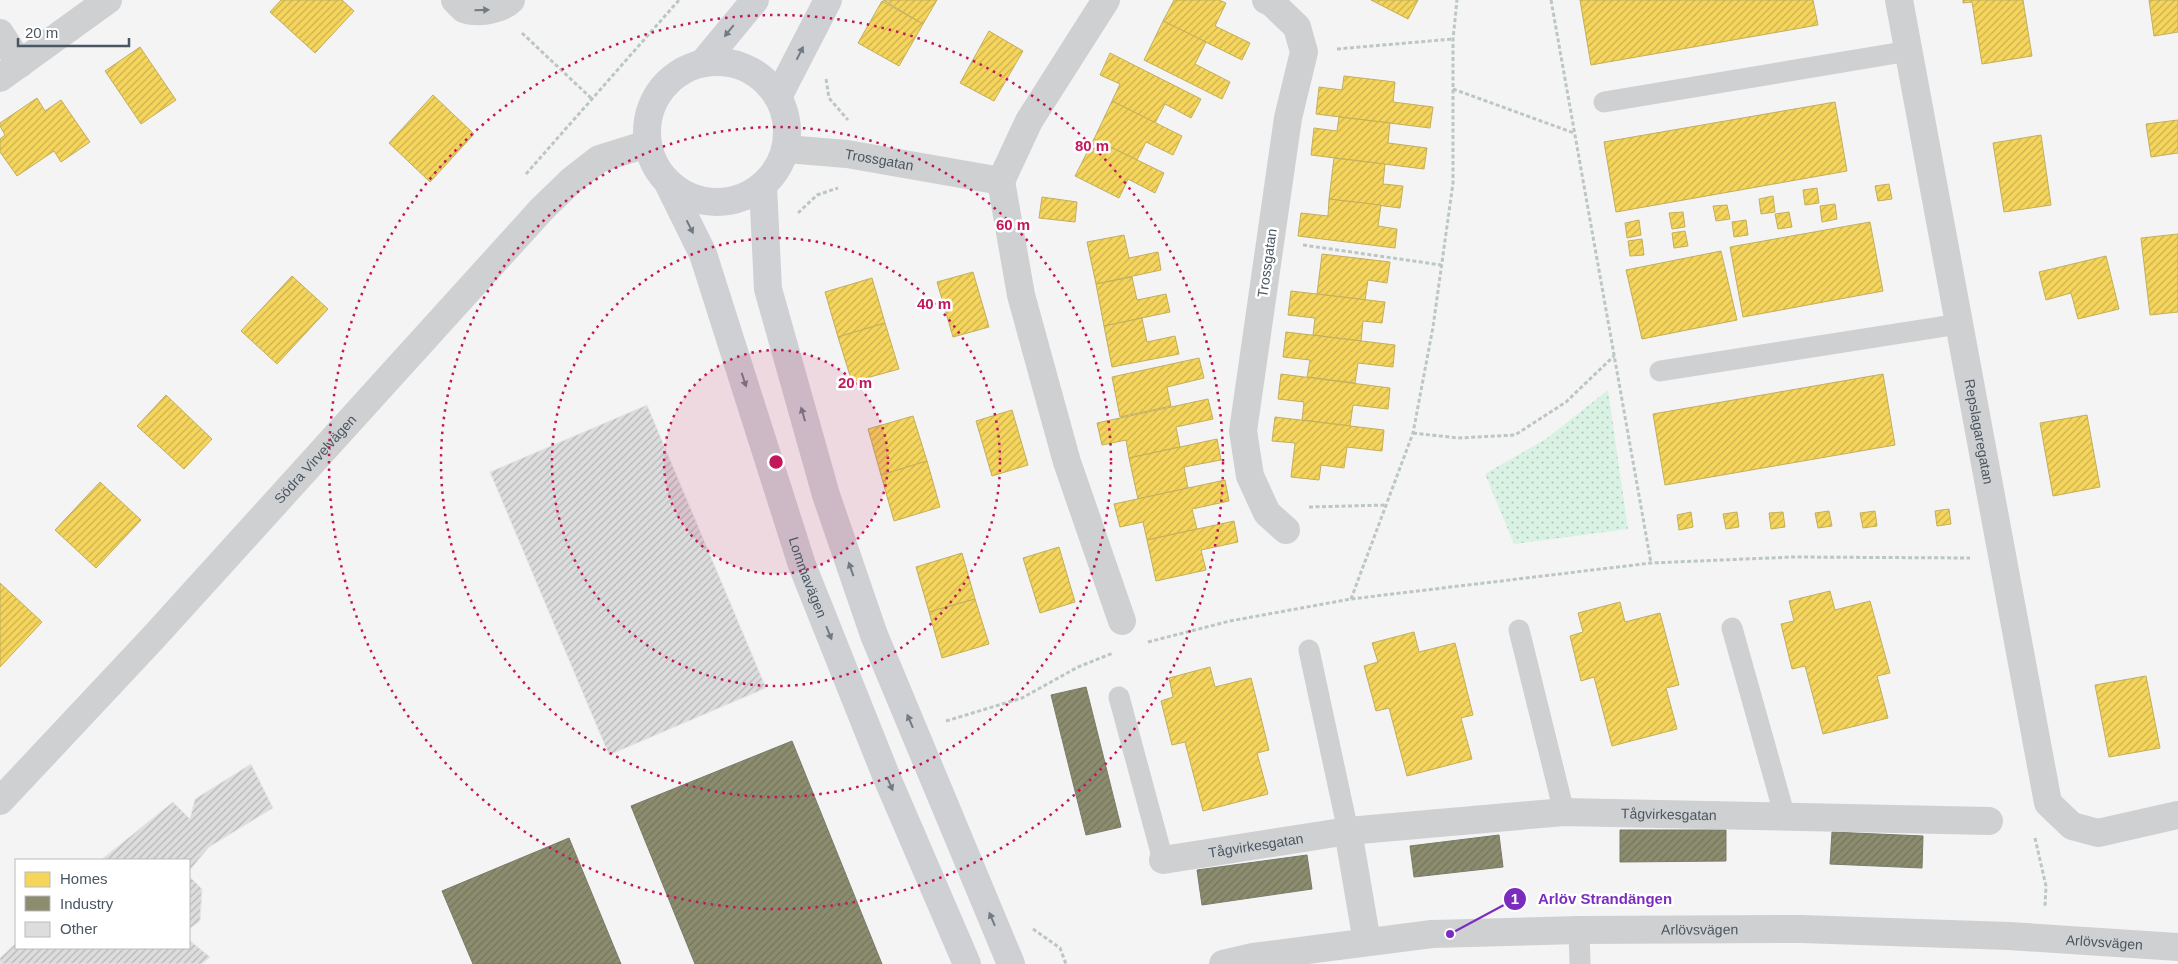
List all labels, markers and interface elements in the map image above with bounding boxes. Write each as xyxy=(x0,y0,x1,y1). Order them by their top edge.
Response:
one-way arrow xyxy=(475,5,491,13)
scale bar xyxy=(18,15,129,47)
text: 20 m xyxy=(25,24,58,41)
one-way arrow xyxy=(724,25,735,38)
one-way arrow xyxy=(796,47,805,60)
text: 80 m xyxy=(1075,137,1109,154)
street label: Trossgatan xyxy=(844,146,915,174)
text: 60 m xyxy=(996,216,1030,233)
one-way arrow xyxy=(686,220,694,234)
street label: Trossgatan xyxy=(1254,227,1280,299)
text: 40 m xyxy=(917,295,951,312)
one-way arrow xyxy=(741,372,749,387)
text: 20 m xyxy=(838,374,872,391)
street label: Repslagaregatan xyxy=(1961,378,1997,486)
one-way arrow xyxy=(799,406,807,421)
street label: Södra Virvelvägen xyxy=(271,411,359,507)
centre of rings xyxy=(767,453,785,471)
street label: Lommavägen xyxy=(786,535,830,620)
one-way arrow xyxy=(847,561,855,576)
one-way arrow xyxy=(826,626,834,640)
one-way arrow xyxy=(905,713,913,728)
one-way arrow xyxy=(886,777,894,791)
street label: Tågvirkesgatan xyxy=(1621,805,1717,823)
street label: Tågvirkesgatan xyxy=(1207,830,1304,861)
legend xyxy=(15,859,190,949)
text: Homes xyxy=(60,870,108,887)
callout: Arlöv Strandängen xyxy=(1503,884,1682,914)
text: 1 xyxy=(1511,890,1519,907)
text: Arlöv Strandängen xyxy=(1538,890,1672,907)
text: Industry xyxy=(60,895,114,912)
one-way arrow xyxy=(988,912,996,926)
text: Other xyxy=(60,920,98,937)
street label: Arlövsvägen xyxy=(1661,921,1738,938)
street label: Arlövsvägen xyxy=(2065,932,2143,953)

